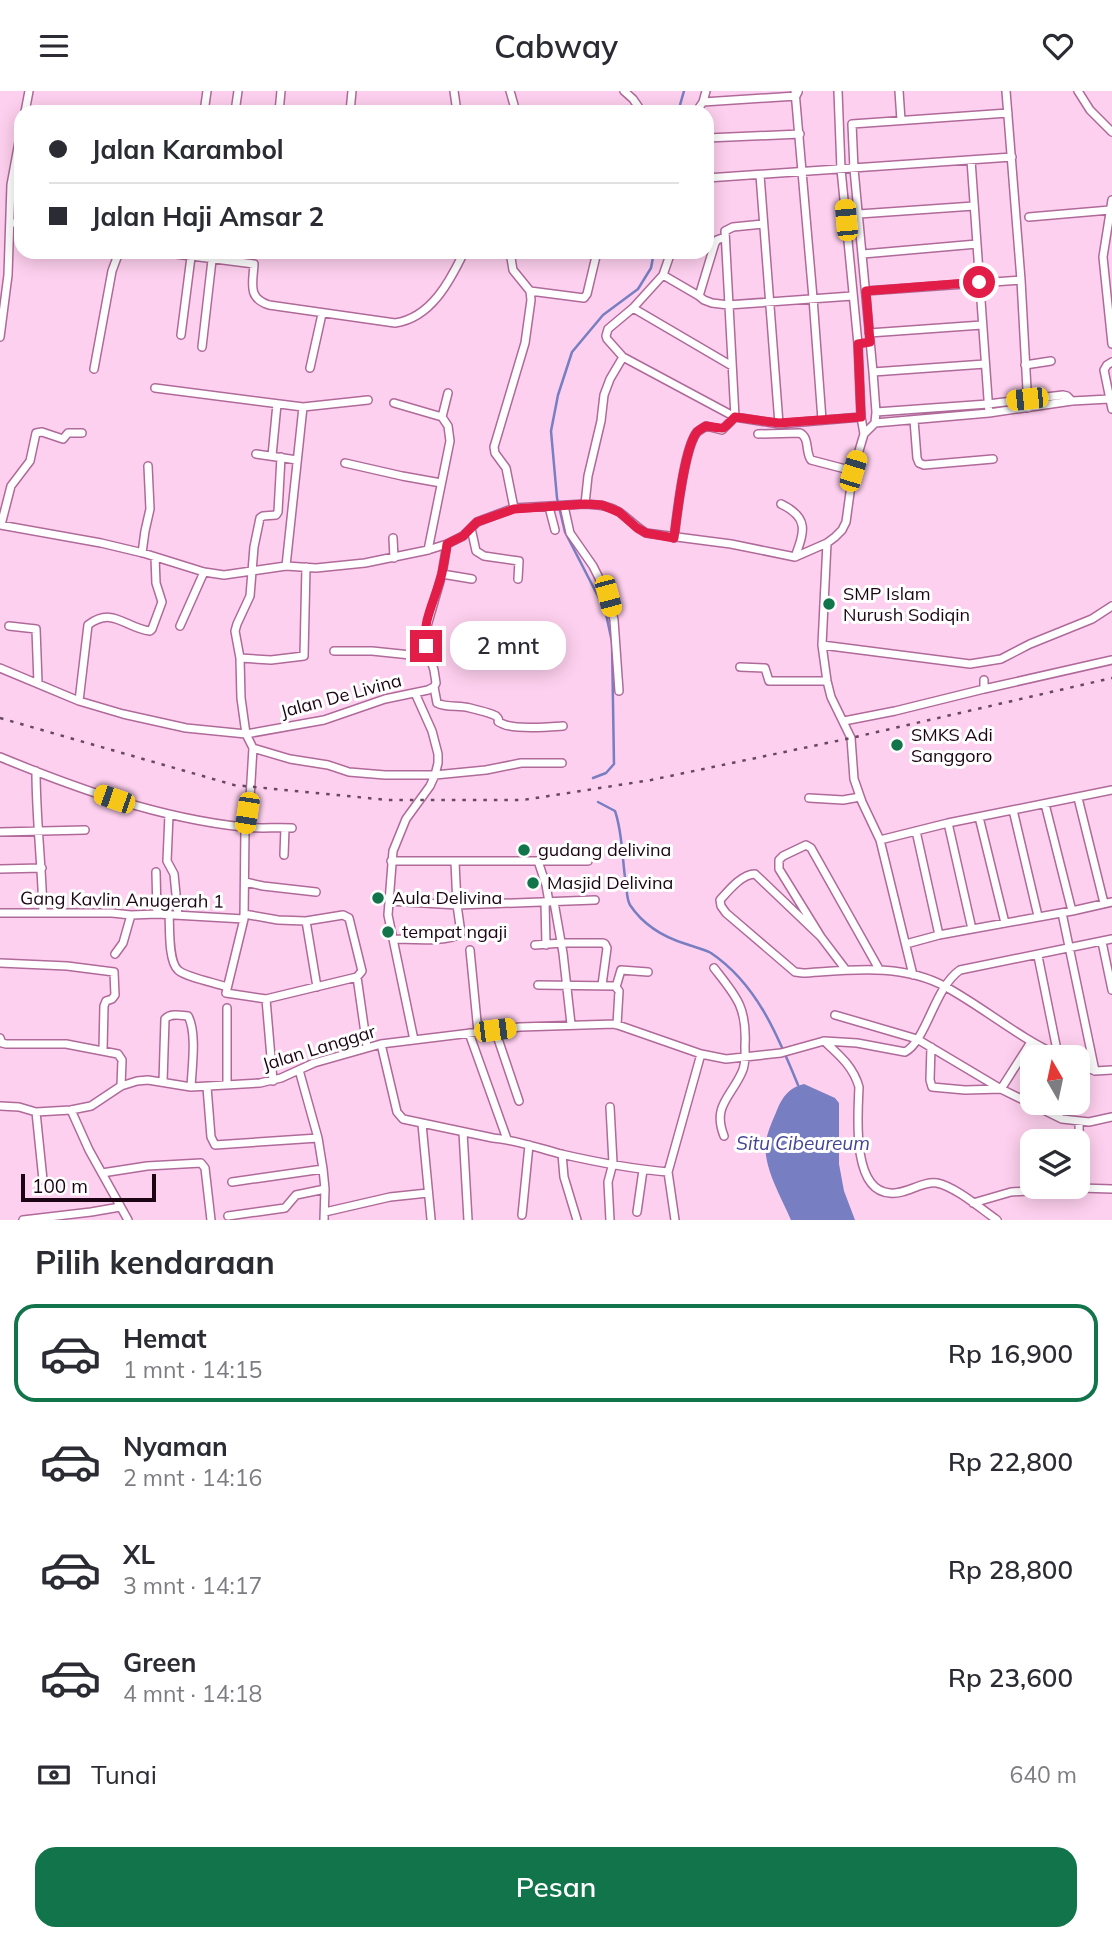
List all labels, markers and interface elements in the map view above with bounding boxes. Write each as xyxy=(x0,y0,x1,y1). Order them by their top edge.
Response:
text: Cabway xyxy=(494,26,618,66)
icon: menu xyxy=(35,27,73,65)
icon: heart xyxy=(1039,27,1077,65)
text: Jalan Karambol xyxy=(91,133,284,166)
car xyxy=(834,198,859,242)
text: Jalan Haji Amsar 2 xyxy=(91,200,324,233)
route start xyxy=(963,266,995,298)
car xyxy=(1006,386,1049,412)
car xyxy=(837,448,870,494)
car xyxy=(593,573,624,619)
place label: SMP Islam Nurush Sodiqin xyxy=(843,582,970,626)
marker: SMP Islam Nurush Sodiqin xyxy=(821,596,837,612)
callout: 2 mnt xyxy=(450,621,566,671)
route end xyxy=(410,630,442,662)
text: 2 mnt xyxy=(477,631,539,660)
street label: Jalan De Livina xyxy=(278,668,404,723)
place label: SMKS Adi Sanggoro xyxy=(911,723,993,767)
marker: SMKS Adi Sanggoro xyxy=(889,737,905,753)
car xyxy=(91,782,138,816)
car xyxy=(234,791,261,835)
place label: gudang delivina xyxy=(538,838,671,861)
marker: gudang delivina xyxy=(516,842,532,858)
place label: Masjid Delivina xyxy=(547,871,673,894)
marker: Masjid Delivina xyxy=(525,875,541,891)
street label: Gang Kavlin Anugerah 1 xyxy=(20,886,224,913)
place label: Aula Delivina xyxy=(392,886,502,909)
marker: Aula Delivina xyxy=(370,890,386,906)
place label: tempat ngaji xyxy=(402,920,507,943)
marker: tempat ngaji xyxy=(380,924,396,940)
car xyxy=(473,1017,518,1043)
street label: Jalan Langgar xyxy=(259,1019,379,1076)
north arrow xyxy=(1020,1045,1090,1115)
map controls xyxy=(1020,1045,1090,1199)
button: layers xyxy=(1020,1129,1090,1199)
water label: Situ Cibeureum xyxy=(736,1131,870,1155)
scale bar xyxy=(21,1171,156,1203)
text: 100 m xyxy=(32,1174,88,1198)
text: Pilih kendaraan xyxy=(35,1242,275,1282)
icon: car xyxy=(39,1322,102,1385)
text: Hemat xyxy=(123,1322,207,1355)
text: Rp 16,900 xyxy=(948,1337,1073,1370)
text: 1 mnt · 14:15 xyxy=(123,1355,262,1384)
icon: car xyxy=(39,1430,102,1493)
text: Nyaman xyxy=(123,1430,228,1463)
text: Rp 22,800 xyxy=(948,1445,1073,1478)
text: 2 mnt · 14:16 xyxy=(123,1463,262,1492)
icon: car xyxy=(39,1538,102,1601)
text: XL xyxy=(123,1538,155,1571)
text: Rp 28,800 xyxy=(948,1553,1073,1586)
text: 3 mnt · 14:17 xyxy=(123,1571,262,1600)
icon: car xyxy=(39,1646,102,1709)
text: Green xyxy=(123,1646,196,1679)
text: Rp 23,600 xyxy=(948,1661,1073,1694)
text: 4 mnt · 14:18 xyxy=(123,1679,262,1708)
icon: cash xyxy=(35,1756,73,1794)
text: Tunai xyxy=(91,1758,157,1791)
text: 640 m xyxy=(1009,1760,1077,1789)
button: Pesan xyxy=(35,1847,1077,1927)

